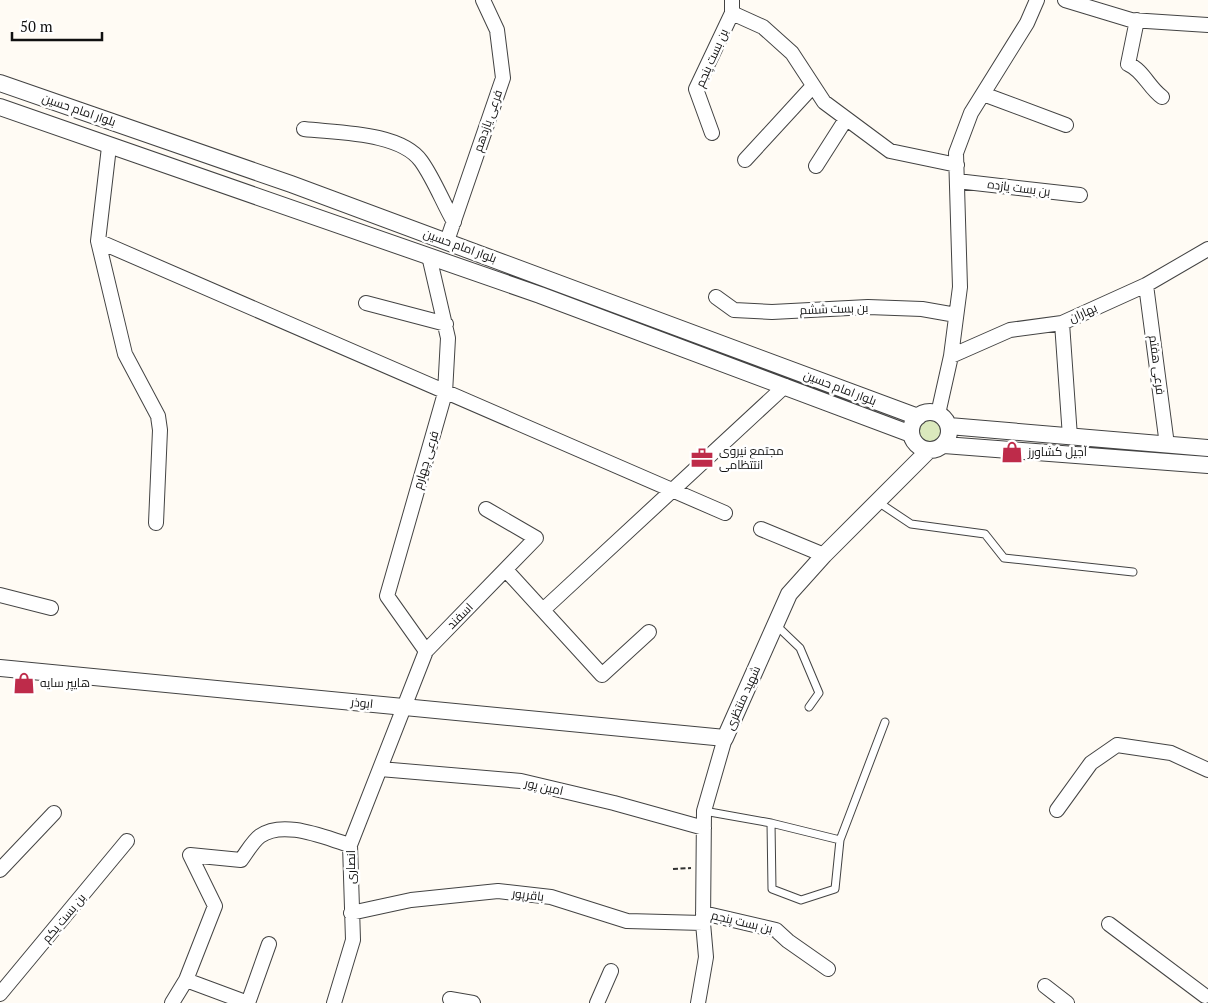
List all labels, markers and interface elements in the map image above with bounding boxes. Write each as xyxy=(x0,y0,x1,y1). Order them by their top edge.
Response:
scale bar xyxy=(12,10,102,42)
text: 50 m xyxy=(20,16,53,36)
street label: بن بست پنجم xyxy=(692,26,733,90)
street label: فرعی یازدهم xyxy=(470,88,506,154)
street label: بلوار امام حسین xyxy=(40,90,118,130)
street label: بن بست یازده xyxy=(987,176,1051,199)
street label: بلوار امام حسین xyxy=(421,225,499,267)
street label: بن بست ششم xyxy=(799,300,869,318)
street label: بهاران xyxy=(1066,300,1099,325)
street label: فرعی هفتم xyxy=(1145,334,1169,396)
street label: بلوار امام حسین xyxy=(801,367,879,409)
street label: فرعی چهارم xyxy=(410,429,443,491)
shop icon: آجیل کشاورز xyxy=(999,439,1025,465)
place label: مجتمع نیروی انتتظامی xyxy=(719,443,784,472)
place label: آجیل کشاورز xyxy=(1027,444,1088,459)
office icon: مجتمع نیروی انتتظامی xyxy=(689,445,715,471)
street label: اسفند xyxy=(443,599,476,632)
street label: شهید منتظری xyxy=(722,663,763,732)
shop icon: هایپر‌ سایه xyxy=(11,670,37,696)
place label: هایپر‌ سایه xyxy=(40,675,90,692)
street label: ابوذر xyxy=(349,694,374,711)
street label: امین پور xyxy=(522,775,565,800)
street label: انصاری xyxy=(343,850,358,884)
street label: باقرپور xyxy=(510,885,545,906)
street label: بن بست یکم xyxy=(39,890,89,946)
street label: بن بست پنجم xyxy=(709,907,774,938)

